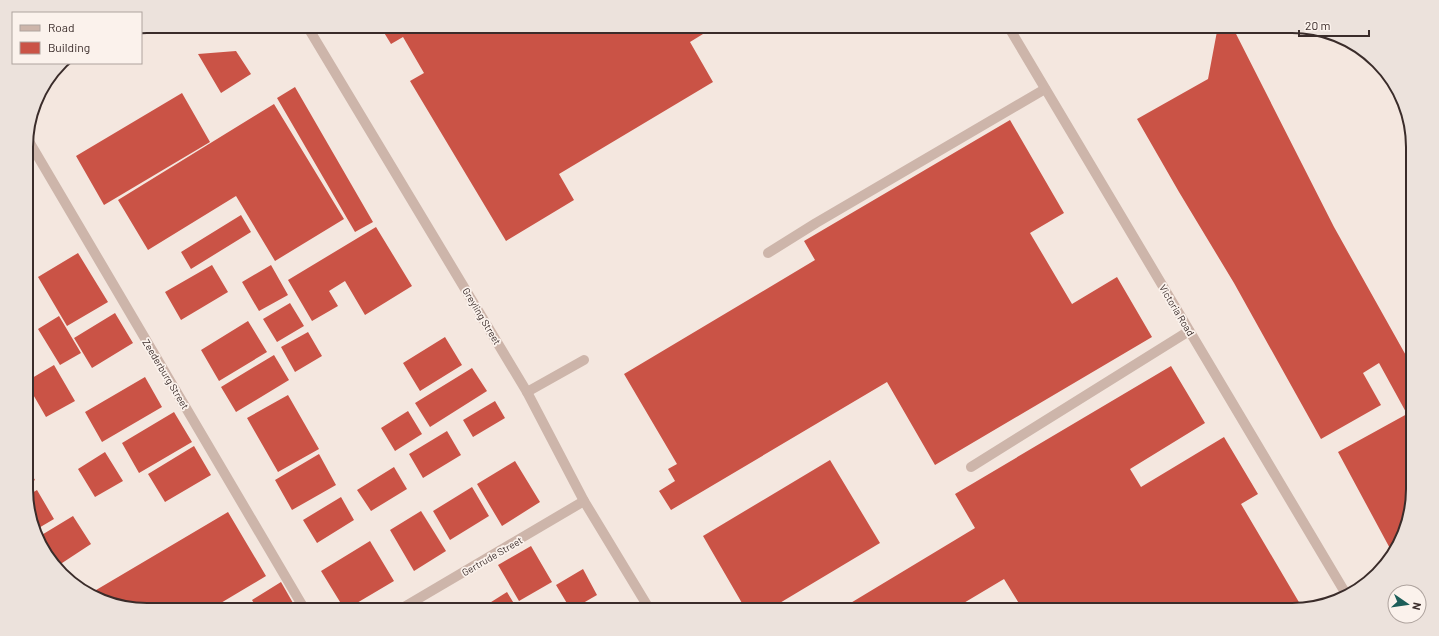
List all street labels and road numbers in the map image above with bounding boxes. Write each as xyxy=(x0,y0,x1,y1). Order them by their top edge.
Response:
street label: Victoria Road xyxy=(1157,282,1197,338)
street label: Greyling Street xyxy=(460,285,504,347)
street label: Zeederburg Street xyxy=(140,337,192,411)
street label: Gertrude Street xyxy=(460,534,525,578)

